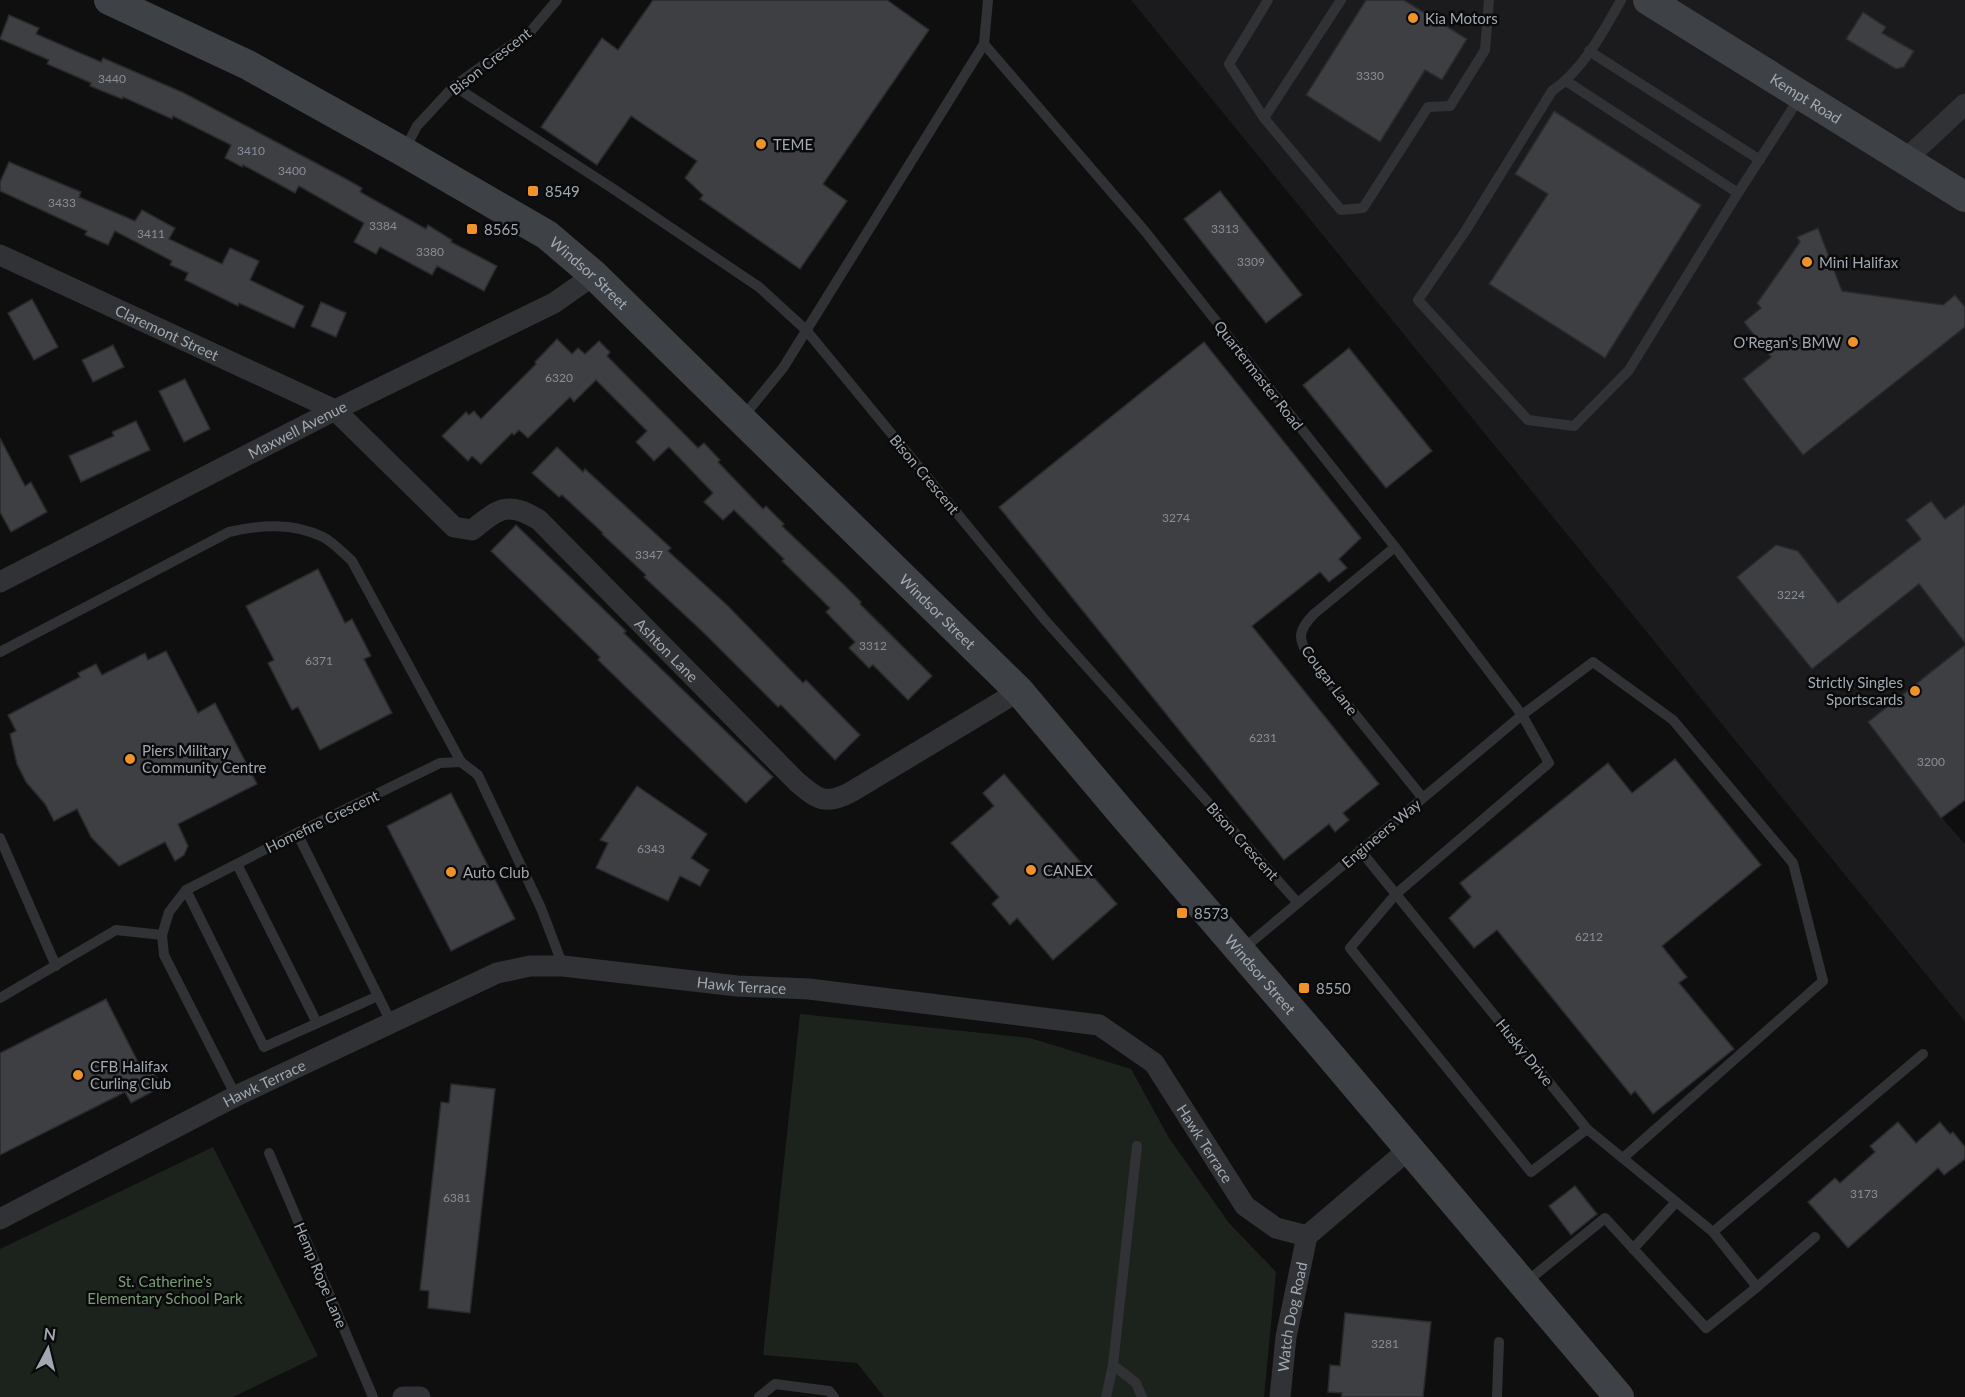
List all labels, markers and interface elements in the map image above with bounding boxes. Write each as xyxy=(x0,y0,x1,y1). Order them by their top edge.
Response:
place label: Kia Motors xyxy=(1425,9,1498,27)
marker: Kia Motors xyxy=(1406,11,1420,25)
street label: Bison Crescent xyxy=(446,23,535,98)
house number: 3330 xyxy=(1356,68,1384,83)
street label: Kempt Road xyxy=(1767,69,1845,127)
house number: 3440 xyxy=(98,71,126,86)
place label: TEME xyxy=(773,135,813,153)
marker: TEME xyxy=(754,137,768,151)
house number: 3410 xyxy=(237,143,265,158)
house number: 3400 xyxy=(278,163,306,178)
place label: 8549 xyxy=(545,182,580,200)
marker: 8549 xyxy=(526,184,540,198)
house number: 3433 xyxy=(48,195,76,210)
house number: 3384 xyxy=(369,218,397,233)
place label: 8565 xyxy=(484,220,519,238)
house number: 3313 xyxy=(1211,221,1239,236)
marker: 8565 xyxy=(465,222,479,236)
house number: 3411 xyxy=(137,226,165,241)
street label: Windsor Street xyxy=(546,233,633,313)
house number: 3380 xyxy=(416,244,444,259)
place label: Mini Halifax xyxy=(1819,253,1899,271)
house number: 3309 xyxy=(1237,254,1265,269)
marker: Mini Halifax xyxy=(1800,255,1814,269)
street label: Claremont Street xyxy=(112,301,222,364)
street label: Quartermaster Road xyxy=(1211,317,1307,433)
place label: O'Regan's BMW xyxy=(1733,333,1841,351)
marker: O'Regan's BMW xyxy=(1846,335,1860,349)
house number: 6320 xyxy=(545,370,573,385)
street label: Maxwell Avenue xyxy=(245,397,349,462)
street label: Bison Crescent xyxy=(886,430,964,518)
house number: 3274 xyxy=(1162,510,1190,525)
house number: 3347 xyxy=(635,547,663,562)
street label: Windsor Street xyxy=(896,570,980,653)
house number: 3224 xyxy=(1777,587,1805,602)
street label: Ashton Lane xyxy=(631,614,702,686)
house number: 3312 xyxy=(859,638,887,653)
street label: Cougar Lane xyxy=(1298,642,1362,718)
house number: 6371 xyxy=(305,653,333,668)
place label: Strictly Singles Sportscards xyxy=(1808,673,1903,708)
marker: Strictly Singles Sportscards xyxy=(1908,684,1922,698)
house number: 6231 xyxy=(1249,730,1277,745)
place label: Piers Military Community Centre xyxy=(142,741,267,776)
marker: Piers Military Community Centre xyxy=(123,752,137,766)
house number: 3200 xyxy=(1917,754,1945,769)
street label: Homefire Crescent xyxy=(263,786,382,856)
street label: Engineers Way xyxy=(1338,795,1424,871)
street label: Bison Crescent xyxy=(1203,798,1283,884)
house number: 6343 xyxy=(637,841,665,856)
place label: CANEX xyxy=(1043,861,1093,879)
place label: Auto Club xyxy=(463,863,529,881)
marker: CANEX xyxy=(1024,863,1038,877)
marker: Auto Club xyxy=(444,865,458,879)
place label: 8573 xyxy=(1194,904,1229,922)
marker: 8573 xyxy=(1175,906,1189,920)
house number: 6212 xyxy=(1575,929,1603,944)
street label: Windsor Street xyxy=(1221,931,1300,1018)
street label: Hawk Terrace xyxy=(696,972,787,997)
place label: 8550 xyxy=(1316,979,1351,997)
marker: 8550 xyxy=(1297,981,1311,995)
street label: Husky Drive xyxy=(1493,1015,1557,1089)
street label: Hawk Terrace xyxy=(219,1056,308,1110)
place label: CFB Halifax Curling Club xyxy=(90,1057,171,1092)
marker: CFB Halifax Curling Club xyxy=(71,1068,85,1082)
street label: Hawk Terrace xyxy=(1174,1101,1237,1186)
house number: 3173 xyxy=(1850,1186,1878,1201)
house number: 6381 xyxy=(443,1190,471,1205)
street label: Hemp Rope Lane xyxy=(291,1220,351,1330)
street label: Watch Dog Road xyxy=(1274,1260,1310,1373)
park label: St. Catherine's Elementary School Park xyxy=(87,1272,243,1307)
north arrow xyxy=(18,1319,78,1379)
text: N xyxy=(43,1323,57,1344)
house number: 3281 xyxy=(1371,1336,1399,1351)

